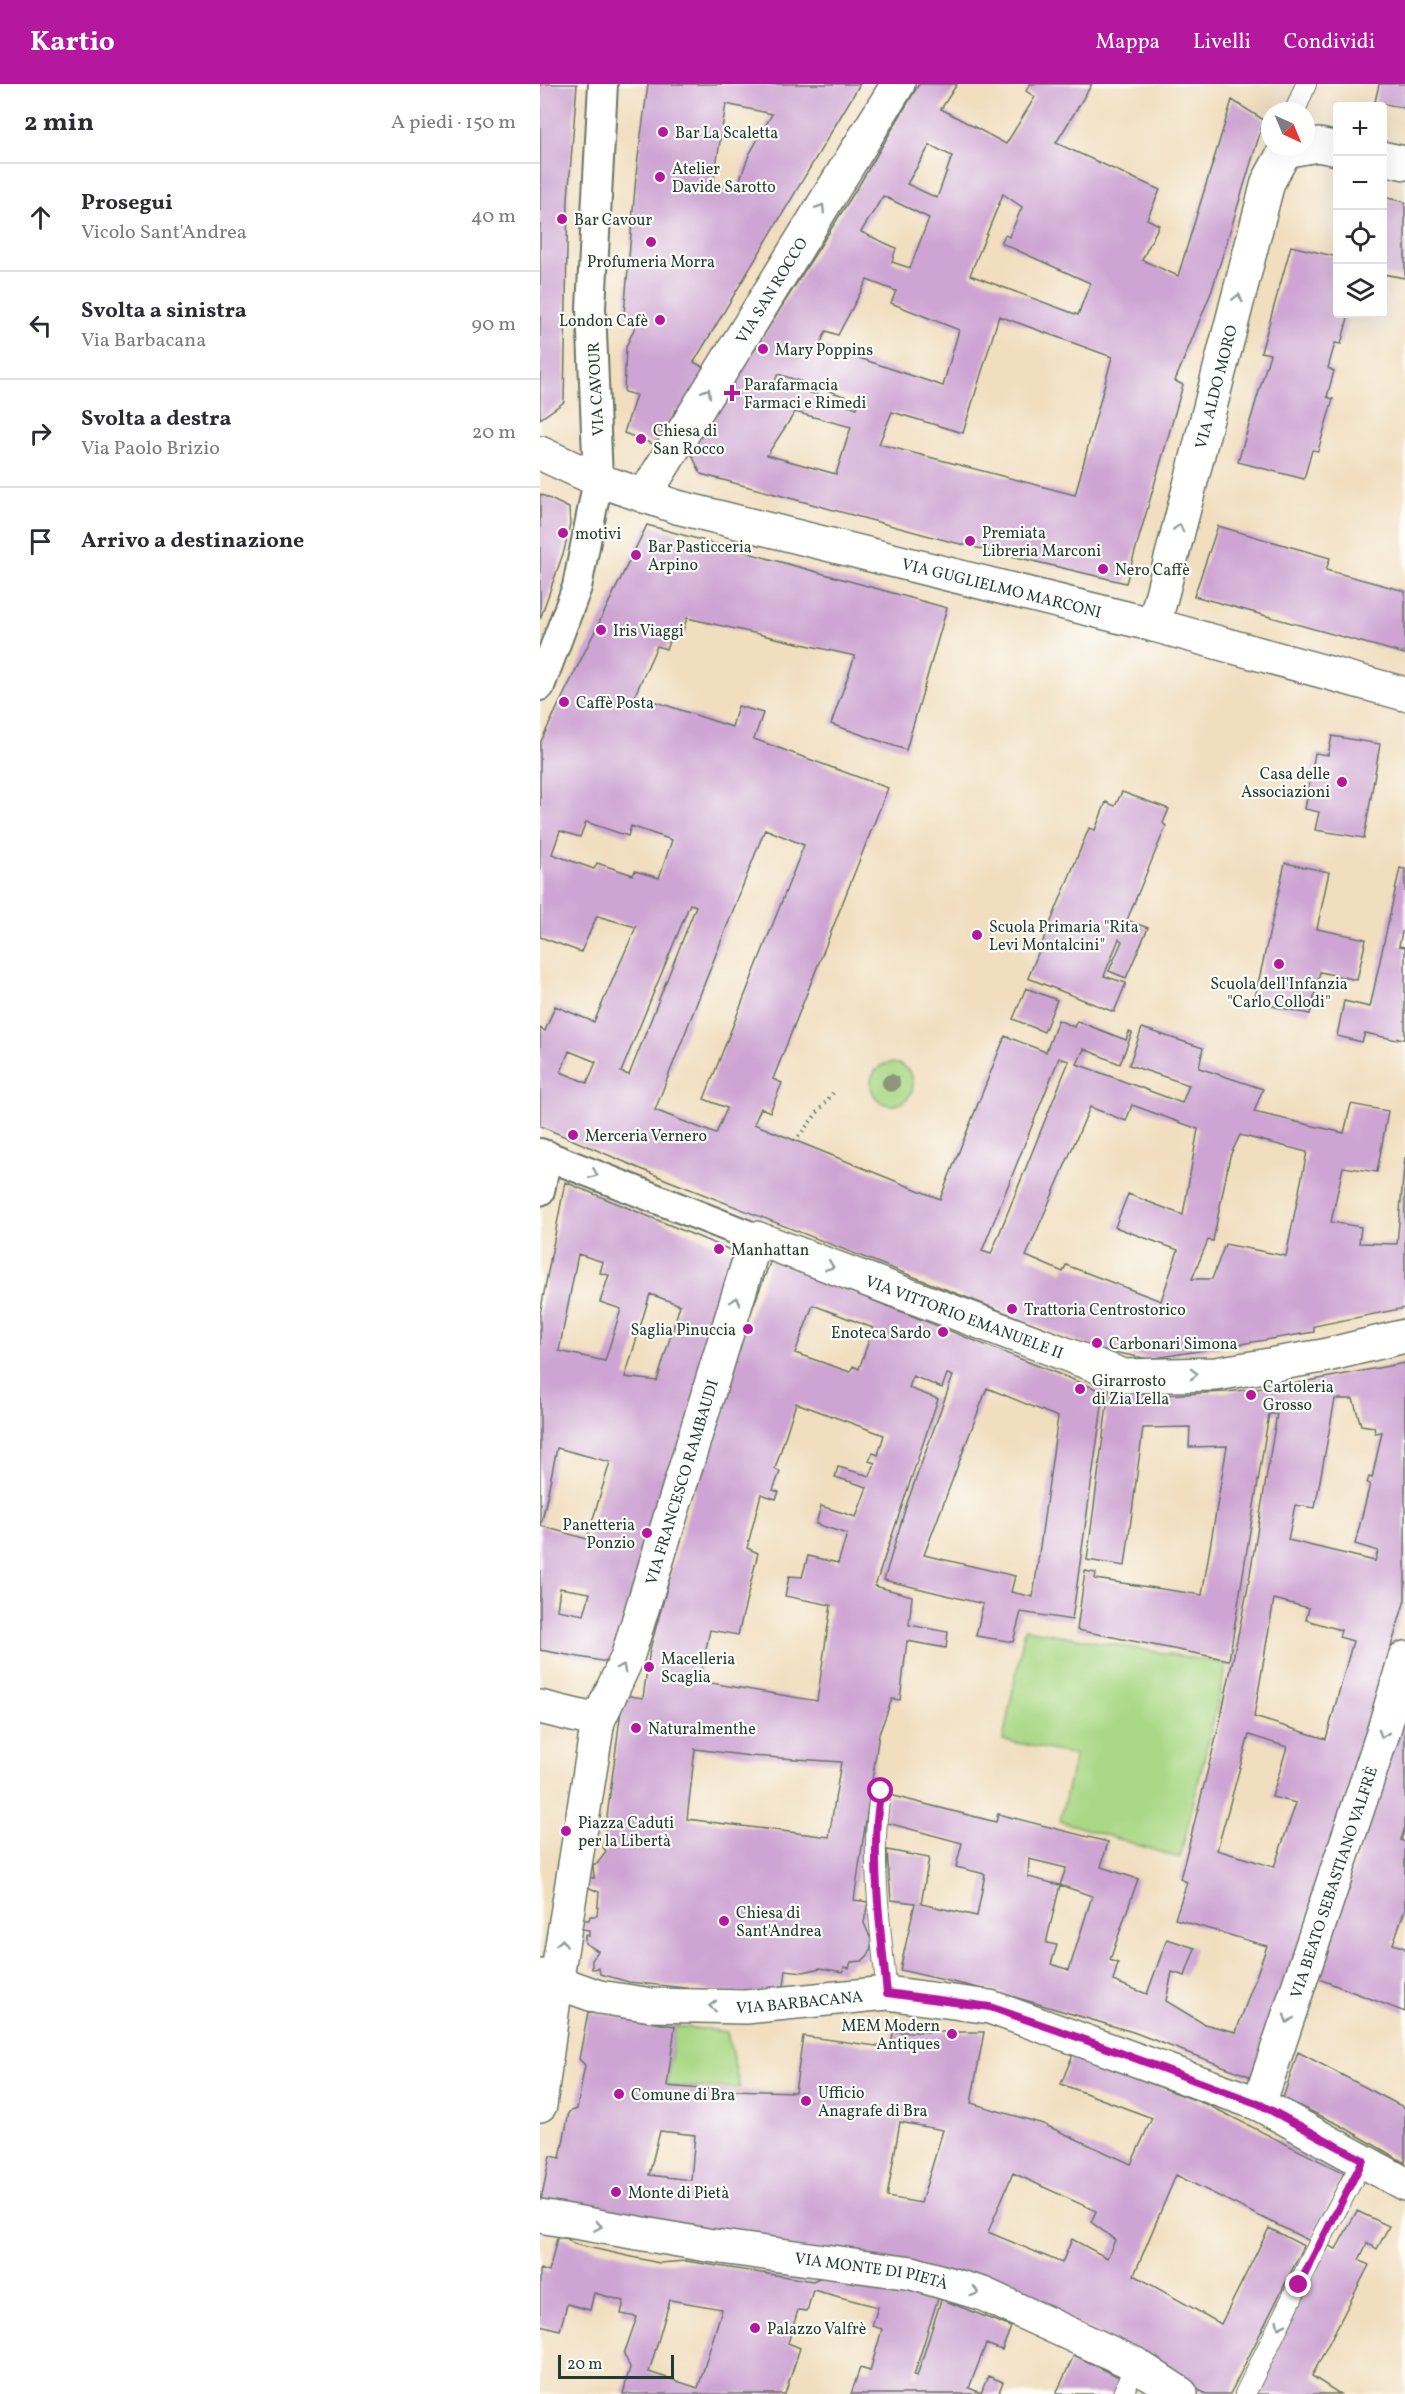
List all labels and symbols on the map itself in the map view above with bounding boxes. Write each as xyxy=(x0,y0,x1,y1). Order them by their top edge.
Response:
north arrow xyxy=(1261,102,1315,156)
place label: Bar La Scaletta xyxy=(675,123,778,145)
marker: Bar La Scaletta xyxy=(656,125,670,139)
place label: Atelier Davide Sarotto xyxy=(672,159,776,199)
marker: Atelier Davide Sarotto xyxy=(653,170,667,184)
one-way arrow xyxy=(813,204,825,214)
place label: Bar Cavour xyxy=(574,210,653,232)
marker: Bar Cavour xyxy=(555,212,569,226)
street label: VIA SAN ROCCO xyxy=(732,234,814,348)
marker: Profumeria Morra xyxy=(644,235,658,249)
place label: Profumeria Morra xyxy=(587,252,715,274)
one-way arrow xyxy=(1231,294,1243,304)
place label: London Cafè xyxy=(559,311,648,333)
marker: London Cafè xyxy=(653,313,667,327)
street label: VIA ALDO MORO xyxy=(1191,323,1244,452)
place label: Mary Poppins xyxy=(775,340,873,362)
street label: VIA CAVOUR xyxy=(584,341,610,437)
marker: Mary Poppins xyxy=(756,342,770,356)
place label: Parafarmacia Farmaci e Rimedi xyxy=(744,375,866,415)
marker: Parafarmacia Farmaci e Rimedi xyxy=(725,386,739,400)
one-way arrow xyxy=(700,388,712,398)
place label: Chiesa di San Rocco xyxy=(653,421,725,461)
marker: Chiesa di San Rocco xyxy=(634,432,648,446)
place label: Premiata Libreria Marconi xyxy=(982,523,1101,563)
one-way arrow xyxy=(1172,523,1184,534)
place label: motivi xyxy=(575,524,622,546)
marker: motivi xyxy=(556,526,570,540)
marker: Premiata Libreria Marconi xyxy=(963,534,977,548)
place label: Bar Pasticceria Arpino xyxy=(648,537,752,577)
marker: Bar Pasticceria Arpino xyxy=(629,548,643,562)
street label: VIA GUGLIELMO MARCONI xyxy=(899,554,1103,625)
place label: Nero Caffè xyxy=(1115,560,1190,582)
marker: Nero Caffè xyxy=(1096,562,1110,576)
place label: Iris Viaggi xyxy=(613,621,684,643)
marker: Iris Viaggi xyxy=(594,623,608,637)
place label: Caffè Posta xyxy=(576,693,654,715)
marker: Caffè Posta xyxy=(557,695,571,709)
place label: Casa delle Associazioni xyxy=(1241,764,1330,804)
marker: Casa delle Associazioni xyxy=(1335,775,1349,789)
place label: Scuola Primaria "Rita Levi Montalcini" xyxy=(989,917,1139,957)
marker: Scuola Primaria "Rita Levi Montalcini" xyxy=(970,928,984,942)
marker: Scuola dell'Infanzia "Carlo Collodi" xyxy=(1272,957,1286,971)
place label: Scuola dell'Infanzia "Carlo Collodi" xyxy=(1210,974,1348,1014)
place label: Merceria Vernero xyxy=(585,1126,707,1148)
marker: Merceria Vernero xyxy=(566,1128,580,1142)
one-way arrow xyxy=(588,1167,599,1179)
place label: Manhattan xyxy=(731,1240,809,1262)
marker: Manhattan xyxy=(712,1242,726,1256)
one-way arrow xyxy=(824,1258,835,1271)
street label: VIA VITTORIO EMANUELE II xyxy=(862,1271,1066,1365)
one-way arrow xyxy=(729,1296,741,1307)
place label: Trattoria Centrostorico xyxy=(1024,1300,1186,1322)
marker: Trattoria Centrostorico xyxy=(1005,1302,1019,1316)
place label: Saglia Pinuccia xyxy=(630,1320,736,1342)
marker: Saglia Pinuccia xyxy=(741,1322,755,1336)
place label: Enoteca Sardo xyxy=(831,1323,931,1345)
marker: Enoteca Sardo xyxy=(936,1325,950,1339)
place label: Carbonari Simona xyxy=(1109,1334,1237,1356)
marker: Carbonari Simona xyxy=(1090,1336,1104,1350)
one-way arrow xyxy=(1190,1368,1199,1380)
place label: Girarrosto di Zia Lella xyxy=(1092,1371,1169,1411)
street label: VIA FRANCESCO RAMBAUDI xyxy=(641,1377,725,1588)
place label: Cartoleria Grosso xyxy=(1263,1377,1334,1417)
marker: Girarrosto di Zia Lella xyxy=(1073,1382,1087,1396)
marker: Cartoleria Grosso xyxy=(1244,1388,1258,1402)
place label: Panetteria Ponzio xyxy=(563,1515,635,1555)
marker: Panetteria Ponzio xyxy=(640,1526,654,1540)
place label: Macelleria Scaglia xyxy=(661,1649,735,1689)
marker: Macelleria Scaglia xyxy=(642,1660,656,1674)
one-way arrow xyxy=(615,1663,626,1674)
place label: Naturalmenthe xyxy=(648,1719,756,1741)
marker: Naturalmenthe xyxy=(629,1721,643,1735)
one-way arrow xyxy=(1378,1728,1390,1739)
street label: VIA BEATO SEBASTIANO VALFRÈ xyxy=(1286,1764,1384,2001)
route start xyxy=(867,1777,893,1803)
place label: Piazza Caduti per la Libertà xyxy=(578,1813,674,1853)
marker: Piazza Caduti per la Libertà xyxy=(559,1824,573,1838)
place label: Chiesa di Sant'Andrea xyxy=(736,1903,822,1943)
marker: Chiesa di Sant'Andrea xyxy=(717,1914,731,1928)
one-way arrow xyxy=(555,1938,568,1948)
street label: VIA BARBACANA xyxy=(736,1986,864,2020)
one-way arrow xyxy=(709,2000,718,2013)
one-way arrow xyxy=(1283,2013,1295,2024)
place label: MEM Modern Antiques xyxy=(841,2016,940,2056)
marker: MEM Modern Antiques xyxy=(945,2027,959,2041)
place label: Ufficio Anagrafe di Bra xyxy=(818,2083,928,2123)
place label: Comune di Bra xyxy=(631,2085,735,2107)
marker: Comune di Bra xyxy=(612,2087,626,2101)
marker: Ufficio Anagrafe di Bra xyxy=(799,2094,813,2108)
place label: Monte di Pietà xyxy=(628,2183,729,2205)
marker: Monte di Pietà xyxy=(609,2185,623,2199)
one-way arrow xyxy=(593,2219,602,2231)
street label: VIA MONTE DI PIETÀ xyxy=(793,2248,950,2296)
route end xyxy=(1285,2271,1311,2297)
one-way arrow xyxy=(969,2285,980,2297)
one-way arrow xyxy=(1275,2318,1287,2329)
place label: Palazzo Valfrè xyxy=(767,2319,866,2341)
marker: Palazzo Valfrè xyxy=(748,2321,762,2335)
scale bar xyxy=(558,2352,674,2380)

